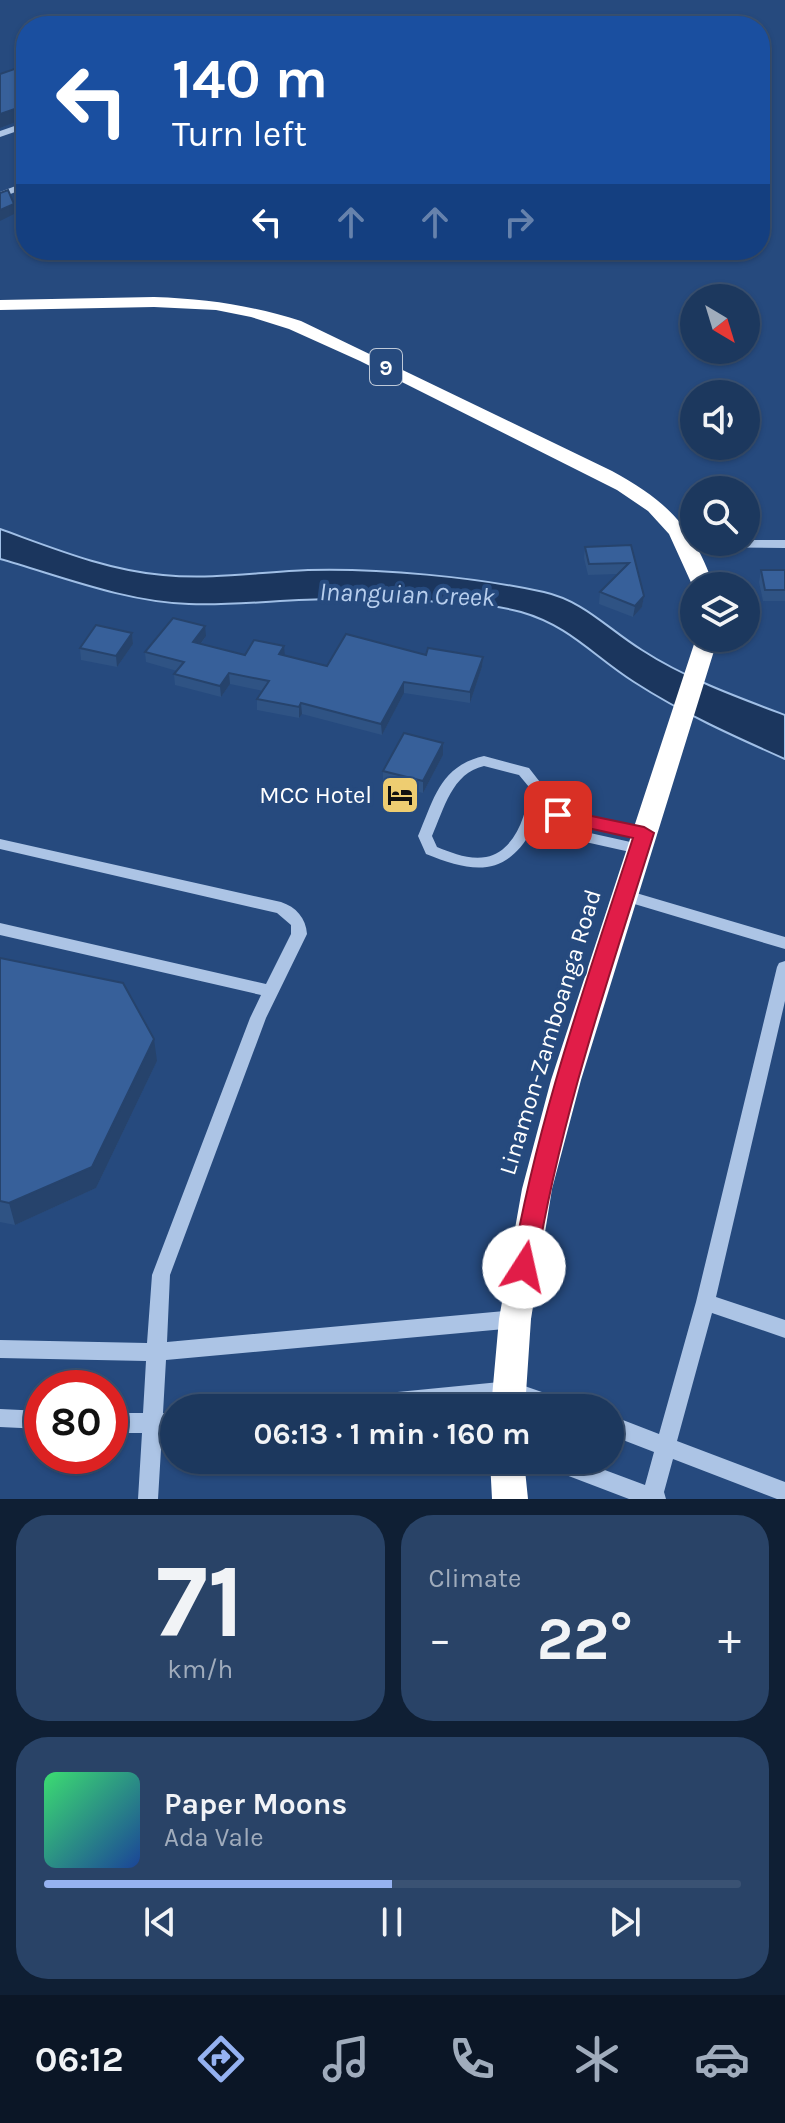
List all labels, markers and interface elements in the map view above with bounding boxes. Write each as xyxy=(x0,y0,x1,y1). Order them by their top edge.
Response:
text: 140 m xyxy=(172,46,328,111)
icon: left xyxy=(40,48,144,152)
text: Turn left xyxy=(172,113,307,155)
icon: left xyxy=(245,200,289,244)
icon: ahead xyxy=(329,200,373,244)
icon: ahead xyxy=(413,200,457,244)
icon: right xyxy=(497,200,541,244)
north arrow xyxy=(680,284,760,364)
map controls xyxy=(680,284,760,652)
road number: 9 xyxy=(370,349,402,385)
button: sound xyxy=(680,380,760,460)
button: search xyxy=(680,476,760,556)
button: layers xyxy=(680,572,760,652)
water label: Inanguian Creek xyxy=(319,576,496,613)
hotel icon: MCC Hotel xyxy=(379,774,421,816)
place label: MCC Hotel xyxy=(259,781,372,809)
pin xyxy=(524,781,592,849)
icon: arrive xyxy=(536,793,580,837)
street label: Linamon-Zamboanga Road xyxy=(493,886,607,1178)
position arrow xyxy=(482,1225,566,1309)
speed limit sign: 80 xyxy=(24,1370,128,1474)
text: 06:13 · 1 min · 160 m xyxy=(253,1416,531,1452)
text: 71 xyxy=(156,1541,245,1662)
text: Climate xyxy=(429,1563,521,1594)
text: 22° xyxy=(537,1604,633,1674)
text: − xyxy=(429,1614,452,1665)
text: + xyxy=(718,1614,741,1665)
text: km/h xyxy=(167,1654,233,1685)
text: Paper Moons xyxy=(164,1786,347,1822)
text: Ada Vale xyxy=(164,1822,264,1853)
icon: previous xyxy=(138,1900,182,1944)
icon: pause xyxy=(370,1900,414,1944)
icon: next xyxy=(603,1900,647,1944)
icon: directions xyxy=(193,2031,249,2087)
icon: music xyxy=(318,2031,374,2087)
icon: phone xyxy=(444,2031,500,2087)
icon: climate xyxy=(569,2031,625,2087)
icon: car xyxy=(694,2031,750,2087)
text: 06:12 xyxy=(35,2038,124,2080)

